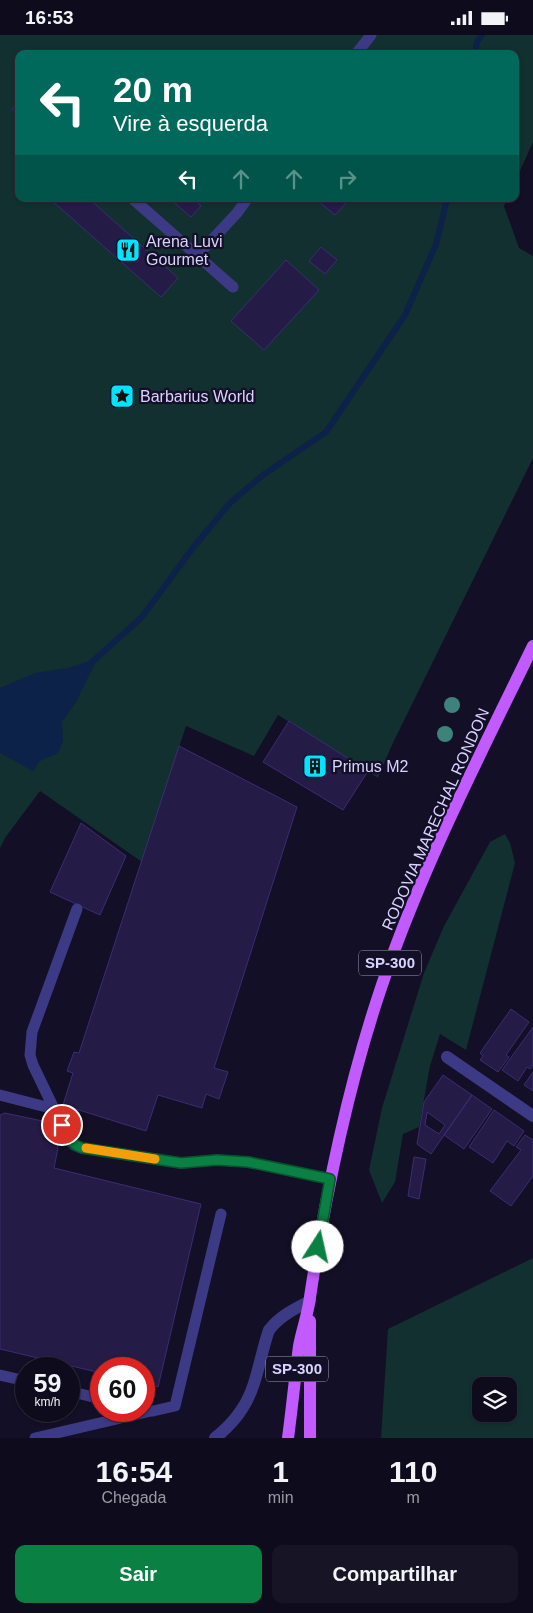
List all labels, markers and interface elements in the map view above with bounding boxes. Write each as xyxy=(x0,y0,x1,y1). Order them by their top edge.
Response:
text: 16:53 xyxy=(25,7,74,28)
icon: left xyxy=(30,70,95,135)
text: 20 m xyxy=(113,70,193,109)
text: Vire à esquerda xyxy=(113,111,268,136)
icon: left xyxy=(174,165,202,193)
icon: ahead xyxy=(227,165,255,193)
icon: ahead xyxy=(280,165,308,193)
icon: right xyxy=(333,165,361,193)
place label: Arena Luvi Gourmet xyxy=(146,233,223,268)
restaurant icon: Arena Luvi Gourmet xyxy=(115,237,141,263)
place icon: Barbarius World xyxy=(109,383,135,409)
place label: Barbarius World xyxy=(140,388,254,405)
street label: RODOVIA MARECHAL RONDON xyxy=(379,706,492,933)
building icon: Primus M2 xyxy=(302,753,328,779)
place label: Primus M2 xyxy=(332,758,409,775)
road number: SP-300 xyxy=(359,951,421,975)
pin xyxy=(41,1104,83,1146)
icon: arrive xyxy=(48,1111,76,1139)
position arrow xyxy=(291,1220,343,1272)
speed limit sign: 60 xyxy=(90,1357,155,1422)
road number: SP-300 xyxy=(266,1357,328,1381)
text: 59 xyxy=(34,1369,61,1397)
map controls xyxy=(472,1377,517,1422)
button: layers xyxy=(472,1377,517,1422)
text: km/h xyxy=(34,1395,61,1409)
text: 16:54 xyxy=(96,1455,172,1488)
text: 1 xyxy=(272,1455,289,1488)
text: 110 xyxy=(389,1455,437,1488)
text: Chegada xyxy=(101,1489,166,1506)
text: min xyxy=(268,1489,294,1506)
text: m xyxy=(407,1489,420,1506)
button: Sair xyxy=(15,1545,262,1603)
button: Compartilhar xyxy=(272,1545,518,1603)

